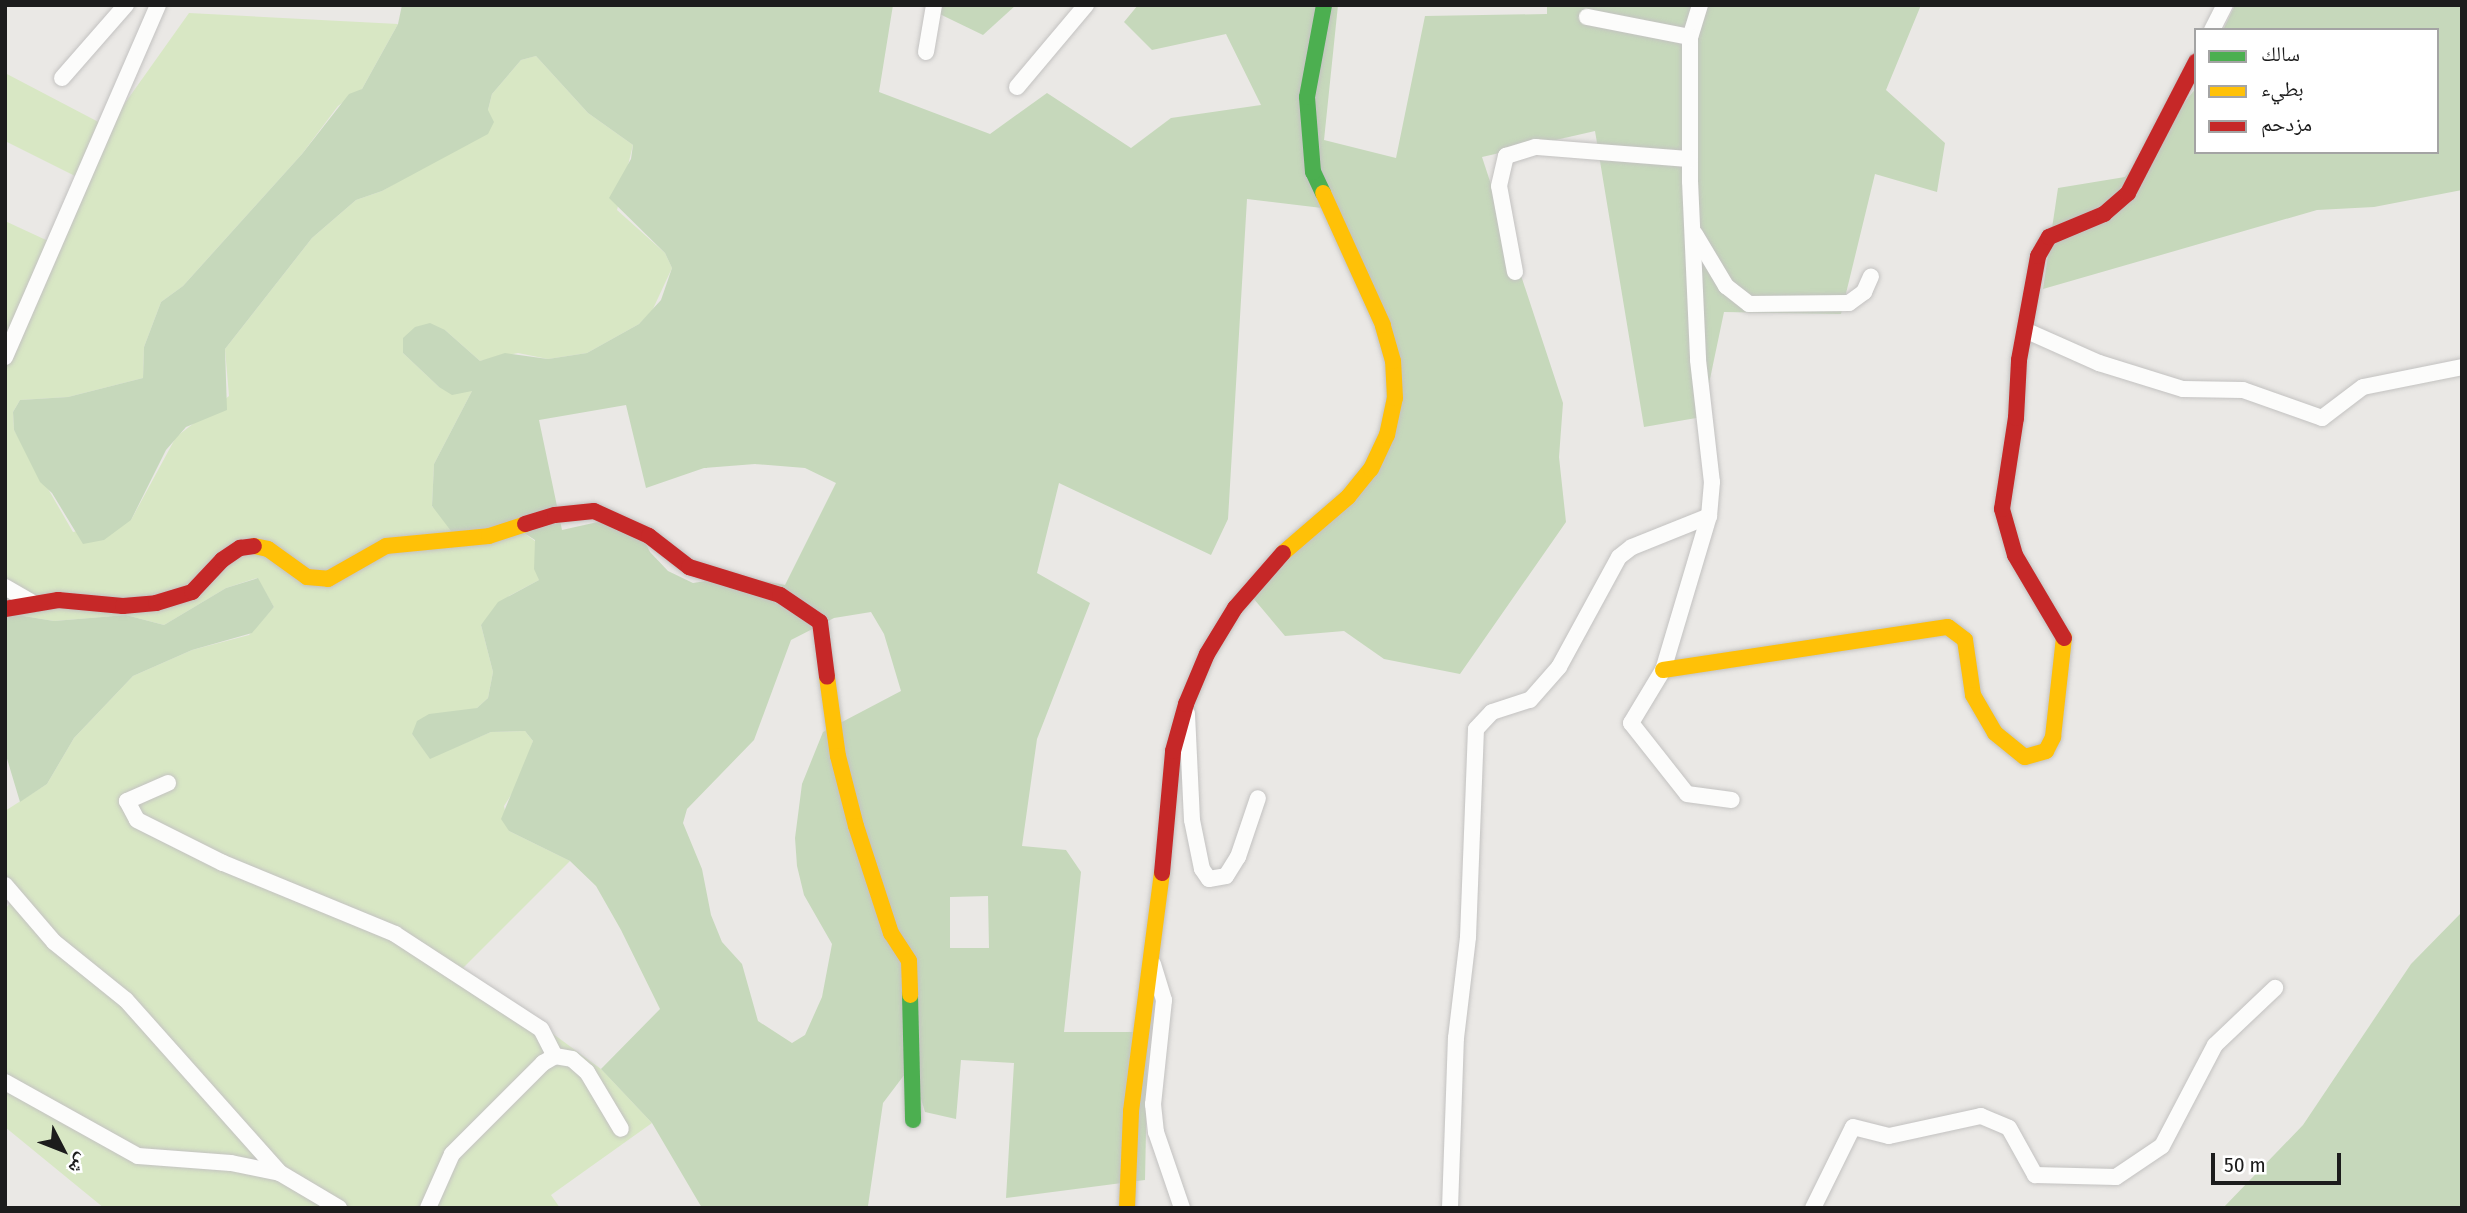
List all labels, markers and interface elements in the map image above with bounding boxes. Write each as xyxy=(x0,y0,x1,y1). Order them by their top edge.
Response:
legend xyxy=(2194,28,2439,154)
text: سالك xyxy=(2261,41,2300,67)
text: بطيء xyxy=(2261,76,2304,102)
text: مزدحم xyxy=(2261,111,2312,137)
north arrow xyxy=(28,1115,98,1185)
scale bar xyxy=(2215,1140,2344,1184)
text: ش xyxy=(64,1149,94,1180)
text: 50 m xyxy=(2224,1152,2266,1178)

